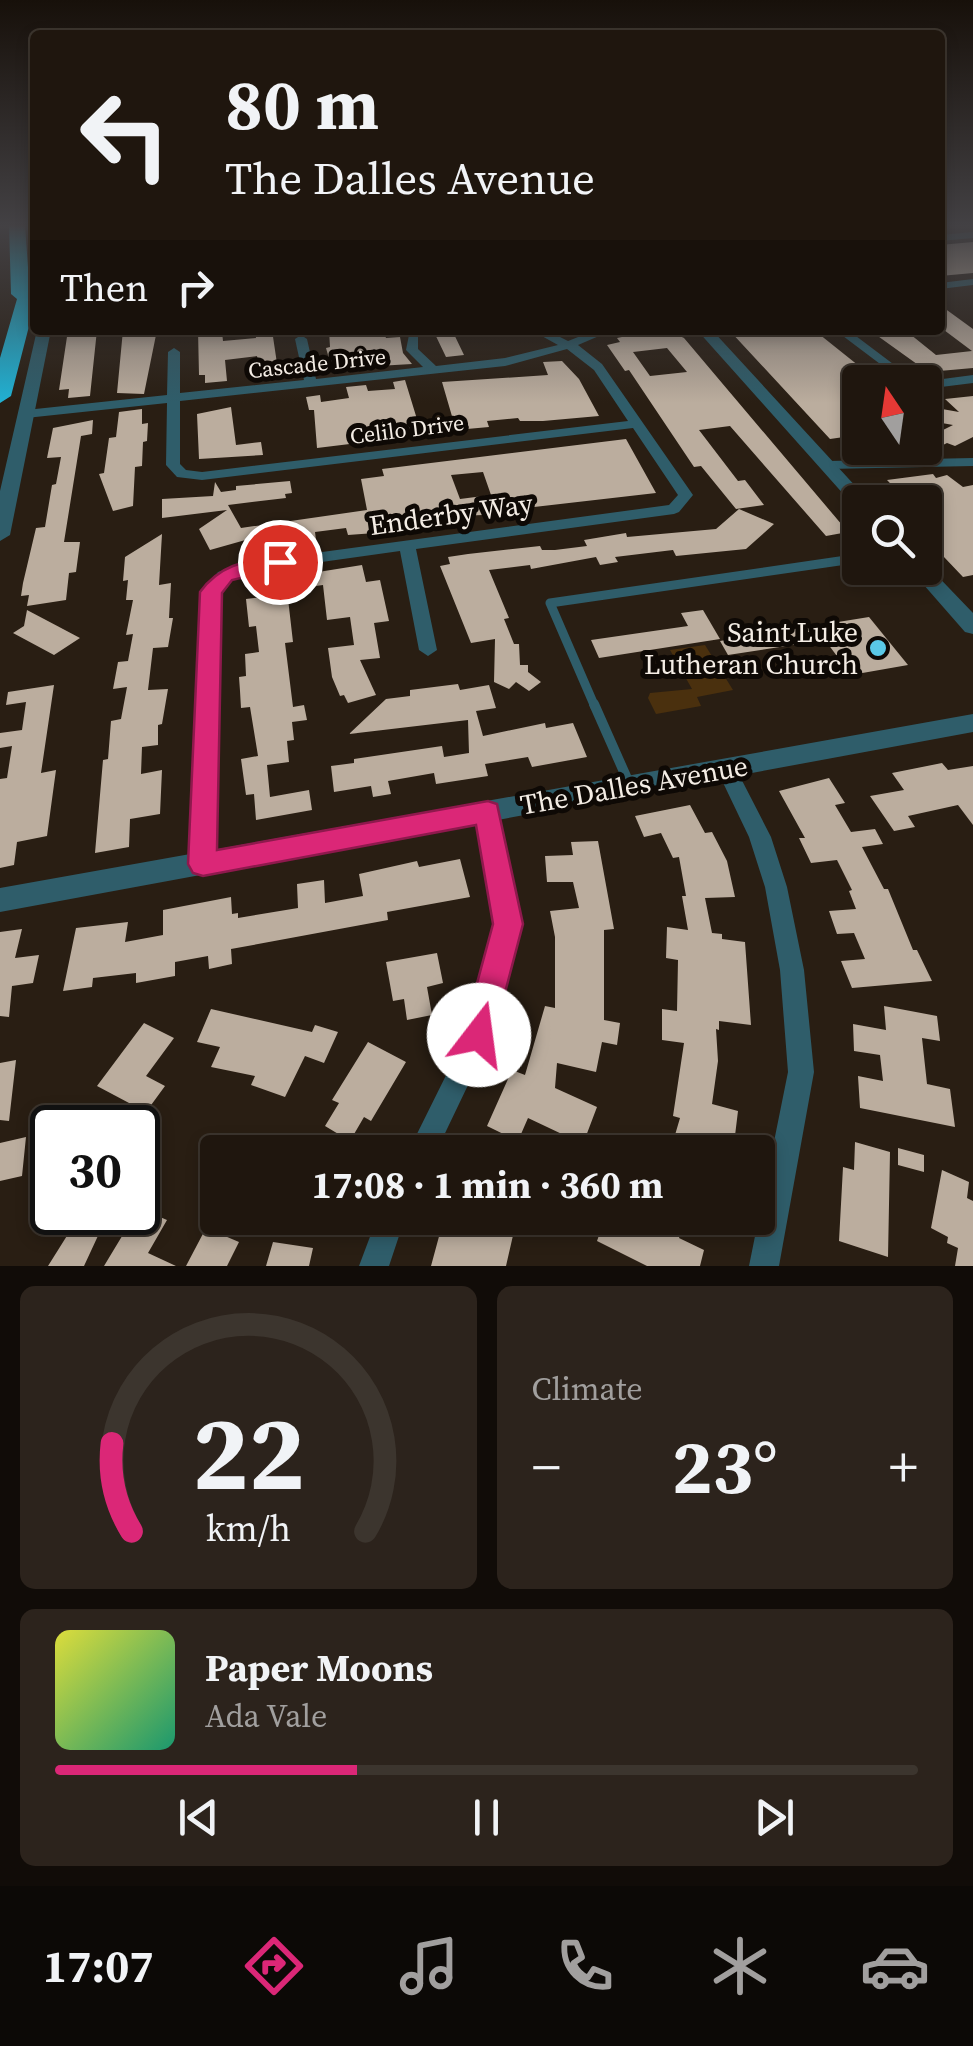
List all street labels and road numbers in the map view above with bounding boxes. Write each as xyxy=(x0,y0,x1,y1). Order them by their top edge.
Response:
street label: Cascade Drive xyxy=(247,341,387,385)
street label: Celilo Drive xyxy=(348,407,466,451)
street label: Enderby Way xyxy=(367,484,536,544)
street label: The Dalles Avenue xyxy=(517,746,751,824)

